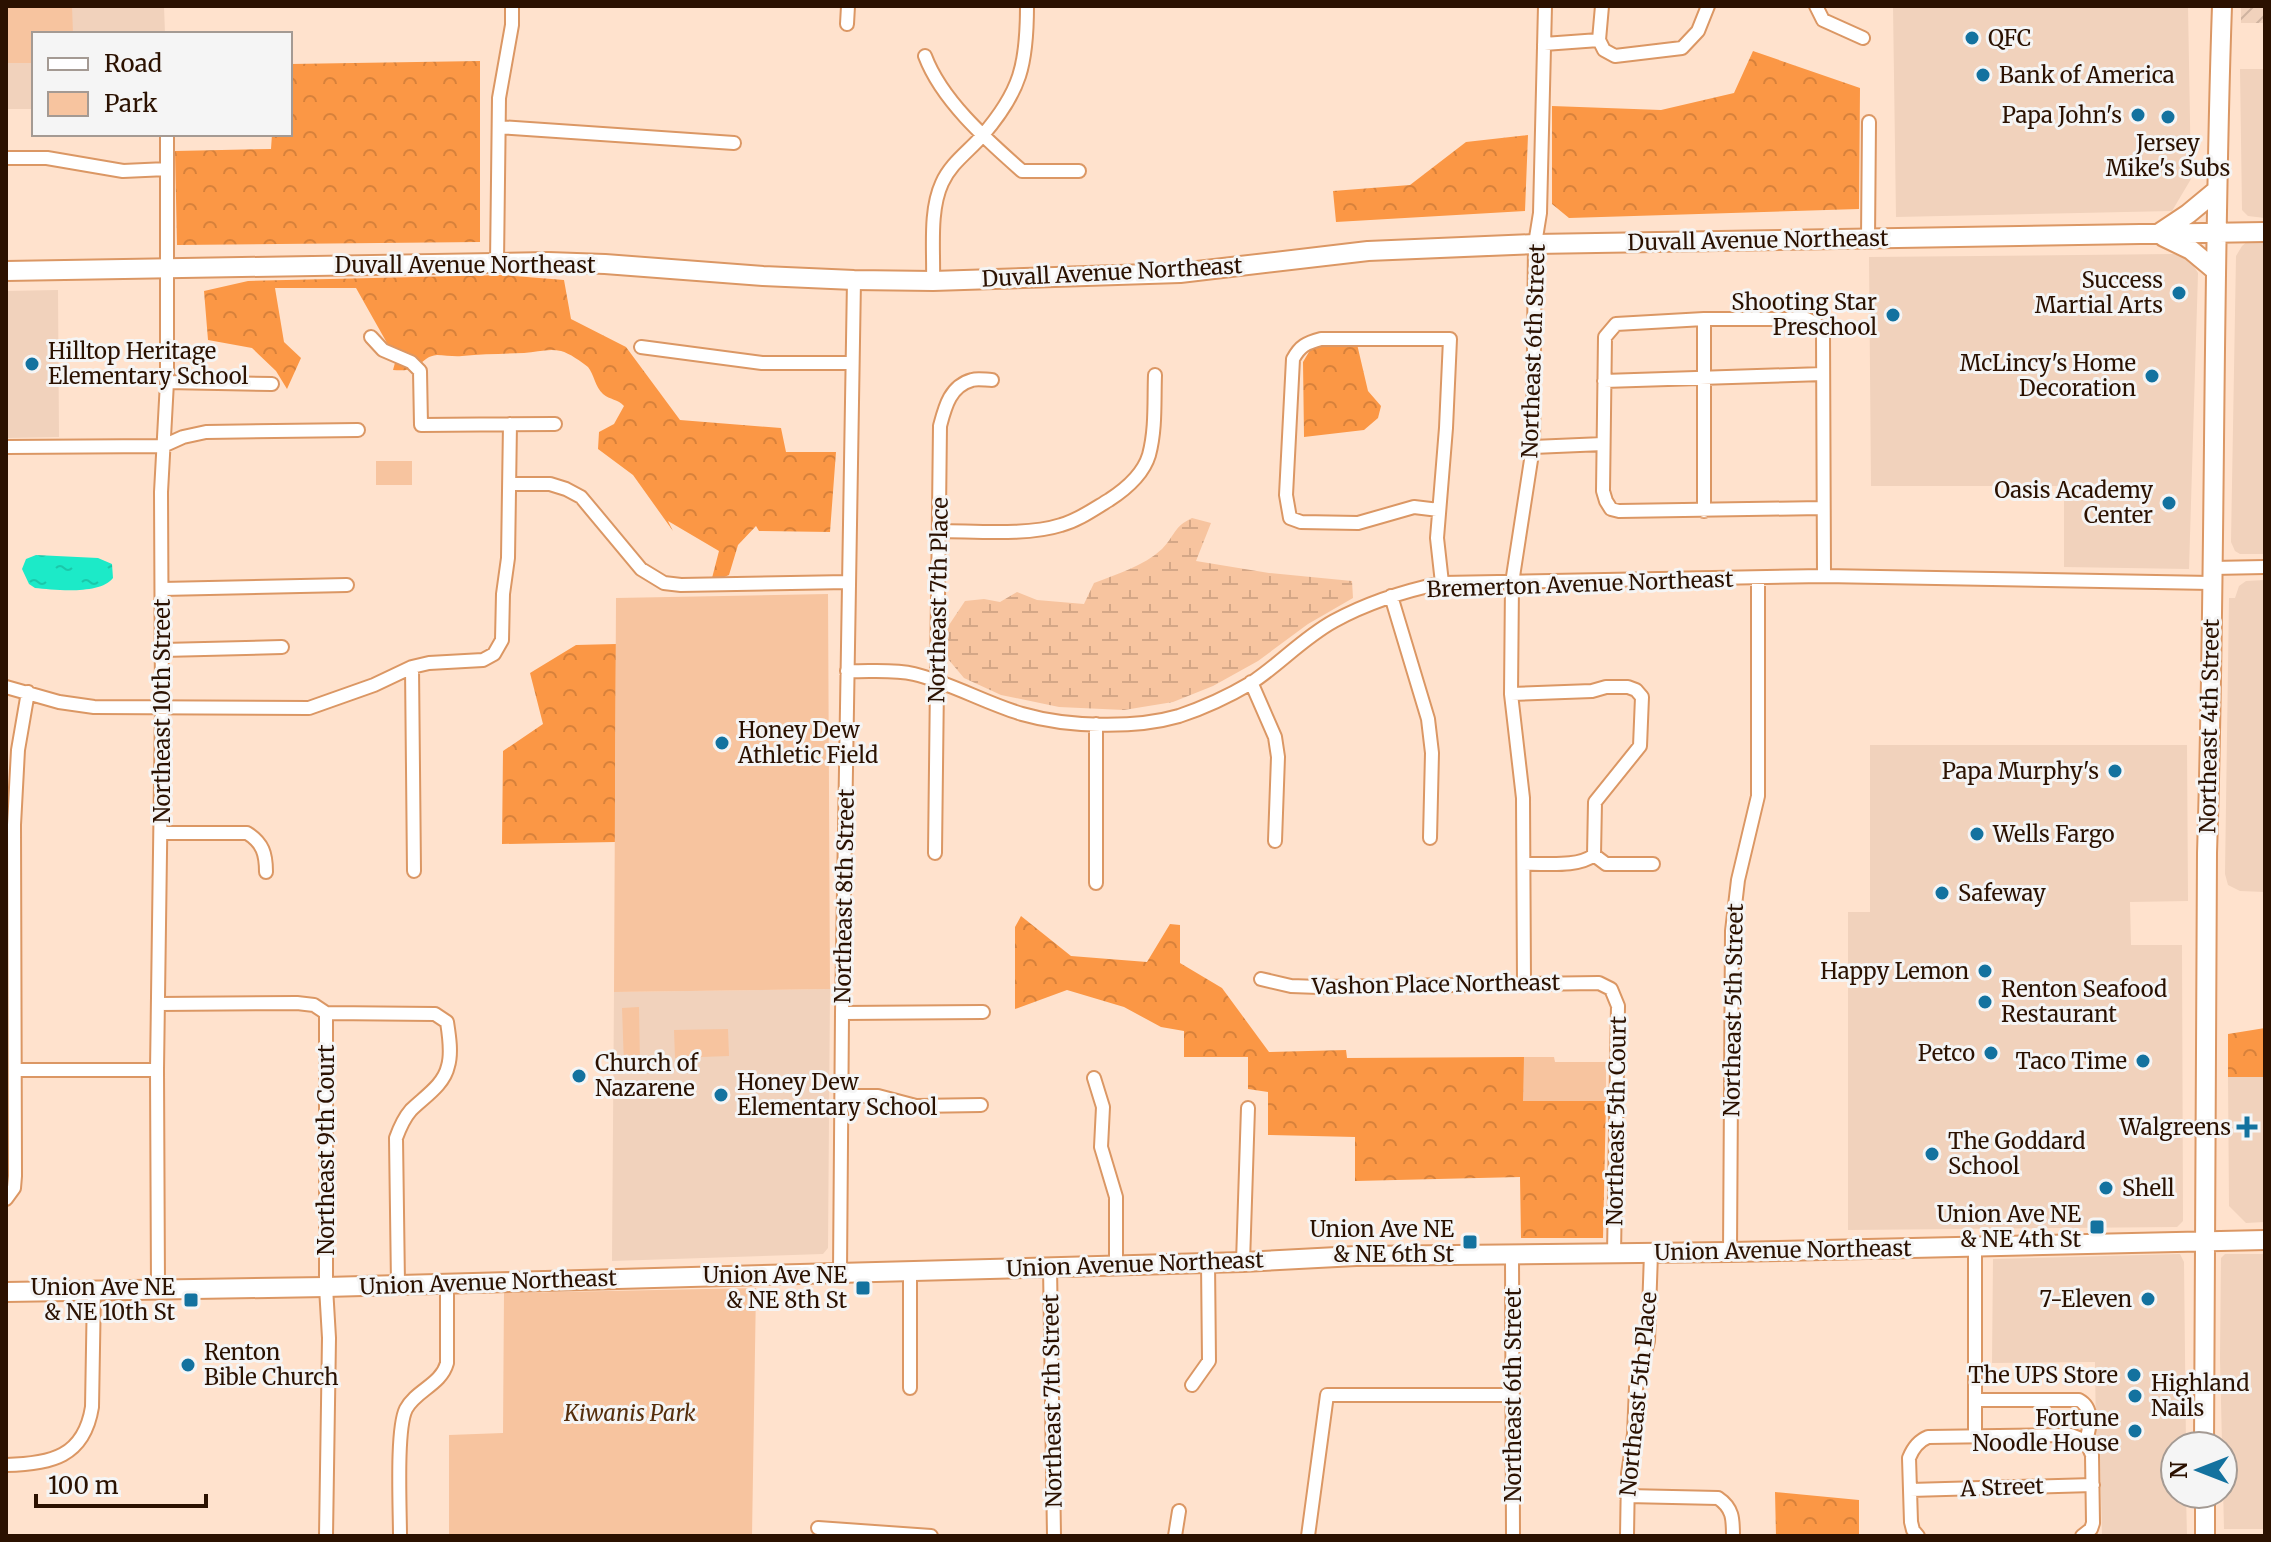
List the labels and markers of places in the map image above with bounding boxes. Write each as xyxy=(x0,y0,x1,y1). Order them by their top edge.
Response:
place label: QFC xyxy=(1988,24,2031,52)
marker: QFC xyxy=(1963,29,1981,47)
place label: Bank of America xyxy=(1999,61,2175,89)
marker: Bank of America xyxy=(1974,66,1992,84)
place label: Papa John's xyxy=(2002,101,2122,129)
marker: Papa John's xyxy=(2129,106,2147,124)
marker: Jersey Mike's Subs xyxy=(2159,108,2177,126)
place label: Jersey Mike's Subs xyxy=(2106,129,2230,182)
place label: Success Martial Arts xyxy=(2035,266,2163,319)
marker: Success Martial Arts xyxy=(2170,284,2188,302)
place label: Shooting Star Preschool xyxy=(1731,288,1877,341)
marker: Shooting Star Preschool xyxy=(1884,306,1902,324)
place label: Hilltop Heritage Elementary School xyxy=(48,337,249,390)
place label: McLincy's Home Decoration xyxy=(1960,349,2136,402)
marker: Hilltop Heritage Elementary School xyxy=(23,355,41,373)
marker: McLincy's Home Decoration xyxy=(2143,367,2161,385)
place label: Oasis Academy Center xyxy=(1994,476,2153,529)
marker: Oasis Academy Center xyxy=(2160,494,2178,512)
place label: Honey Dew Athletic Field xyxy=(737,716,878,769)
marker: Honey Dew Athletic Field xyxy=(713,734,731,752)
place label: Papa Murphy's xyxy=(1942,757,2099,785)
marker: Papa Murphy's xyxy=(2106,762,2124,780)
place label: Wells Fargo xyxy=(1992,820,2115,848)
marker: Wells Fargo xyxy=(1968,825,1986,843)
place label: Safeway xyxy=(1958,879,2046,907)
marker: Safeway xyxy=(1933,884,1951,902)
place label: Happy Lemon xyxy=(1820,957,1969,985)
marker: Happy Lemon xyxy=(1976,962,1994,980)
place label: Renton Seafood Restaurant xyxy=(2001,975,2167,1028)
marker: Renton Seafood Restaurant xyxy=(1976,993,1994,1011)
place label: Petco xyxy=(1918,1039,1975,1067)
marker: Petco xyxy=(1982,1044,2000,1062)
place label: Taco Time xyxy=(2015,1047,2127,1075)
place label: Church of Nazarene xyxy=(595,1049,700,1102)
marker: Taco Time xyxy=(2134,1052,2152,1070)
marker: Church of Nazarene xyxy=(570,1067,588,1085)
place label: Honey Dew Elementary School xyxy=(737,1068,938,1121)
marker: Honey Dew Elementary School xyxy=(712,1086,730,1104)
place label: Walgreens xyxy=(2119,1113,2231,1141)
marker: Walgreens xyxy=(2238,1118,2256,1136)
place label: The Goddard School xyxy=(1948,1127,2086,1180)
marker: The Goddard School xyxy=(1923,1145,1941,1163)
place label: Shell xyxy=(2122,1174,2175,1202)
marker: Shell xyxy=(2097,1179,2115,1197)
place label: Union Ave NE & NE 4th St xyxy=(1937,1200,2081,1253)
place label: Union Ave NE & NE 6th St xyxy=(1310,1215,1454,1268)
marker: Union Ave NE & NE 4th St xyxy=(2088,1218,2106,1236)
marker: Union Ave NE & NE 6th St xyxy=(1461,1233,1479,1251)
place label: Union Ave NE & NE 8th St xyxy=(703,1261,847,1314)
place label: Union Ave NE & NE 10th St xyxy=(31,1273,175,1326)
marker: Union Ave NE & NE 8th St xyxy=(854,1279,872,1297)
place label: 7-Eleven xyxy=(2040,1285,2132,1313)
marker: 7-Eleven xyxy=(2139,1290,2157,1308)
marker: Union Ave NE & NE 10th St xyxy=(182,1291,200,1309)
place label: Renton Bible Church xyxy=(204,1338,339,1391)
marker: Renton Bible Church xyxy=(179,1356,197,1374)
place label: The UPS Store xyxy=(1968,1361,2118,1389)
marker: The UPS Store xyxy=(2125,1366,2143,1384)
place label: Highland Nails xyxy=(2151,1369,2249,1422)
marker: Highland Nails xyxy=(2126,1387,2144,1405)
place label: Fortune Noodle House xyxy=(1972,1404,2119,1457)
marker: Fortune Noodle House xyxy=(2126,1422,2144,1440)

